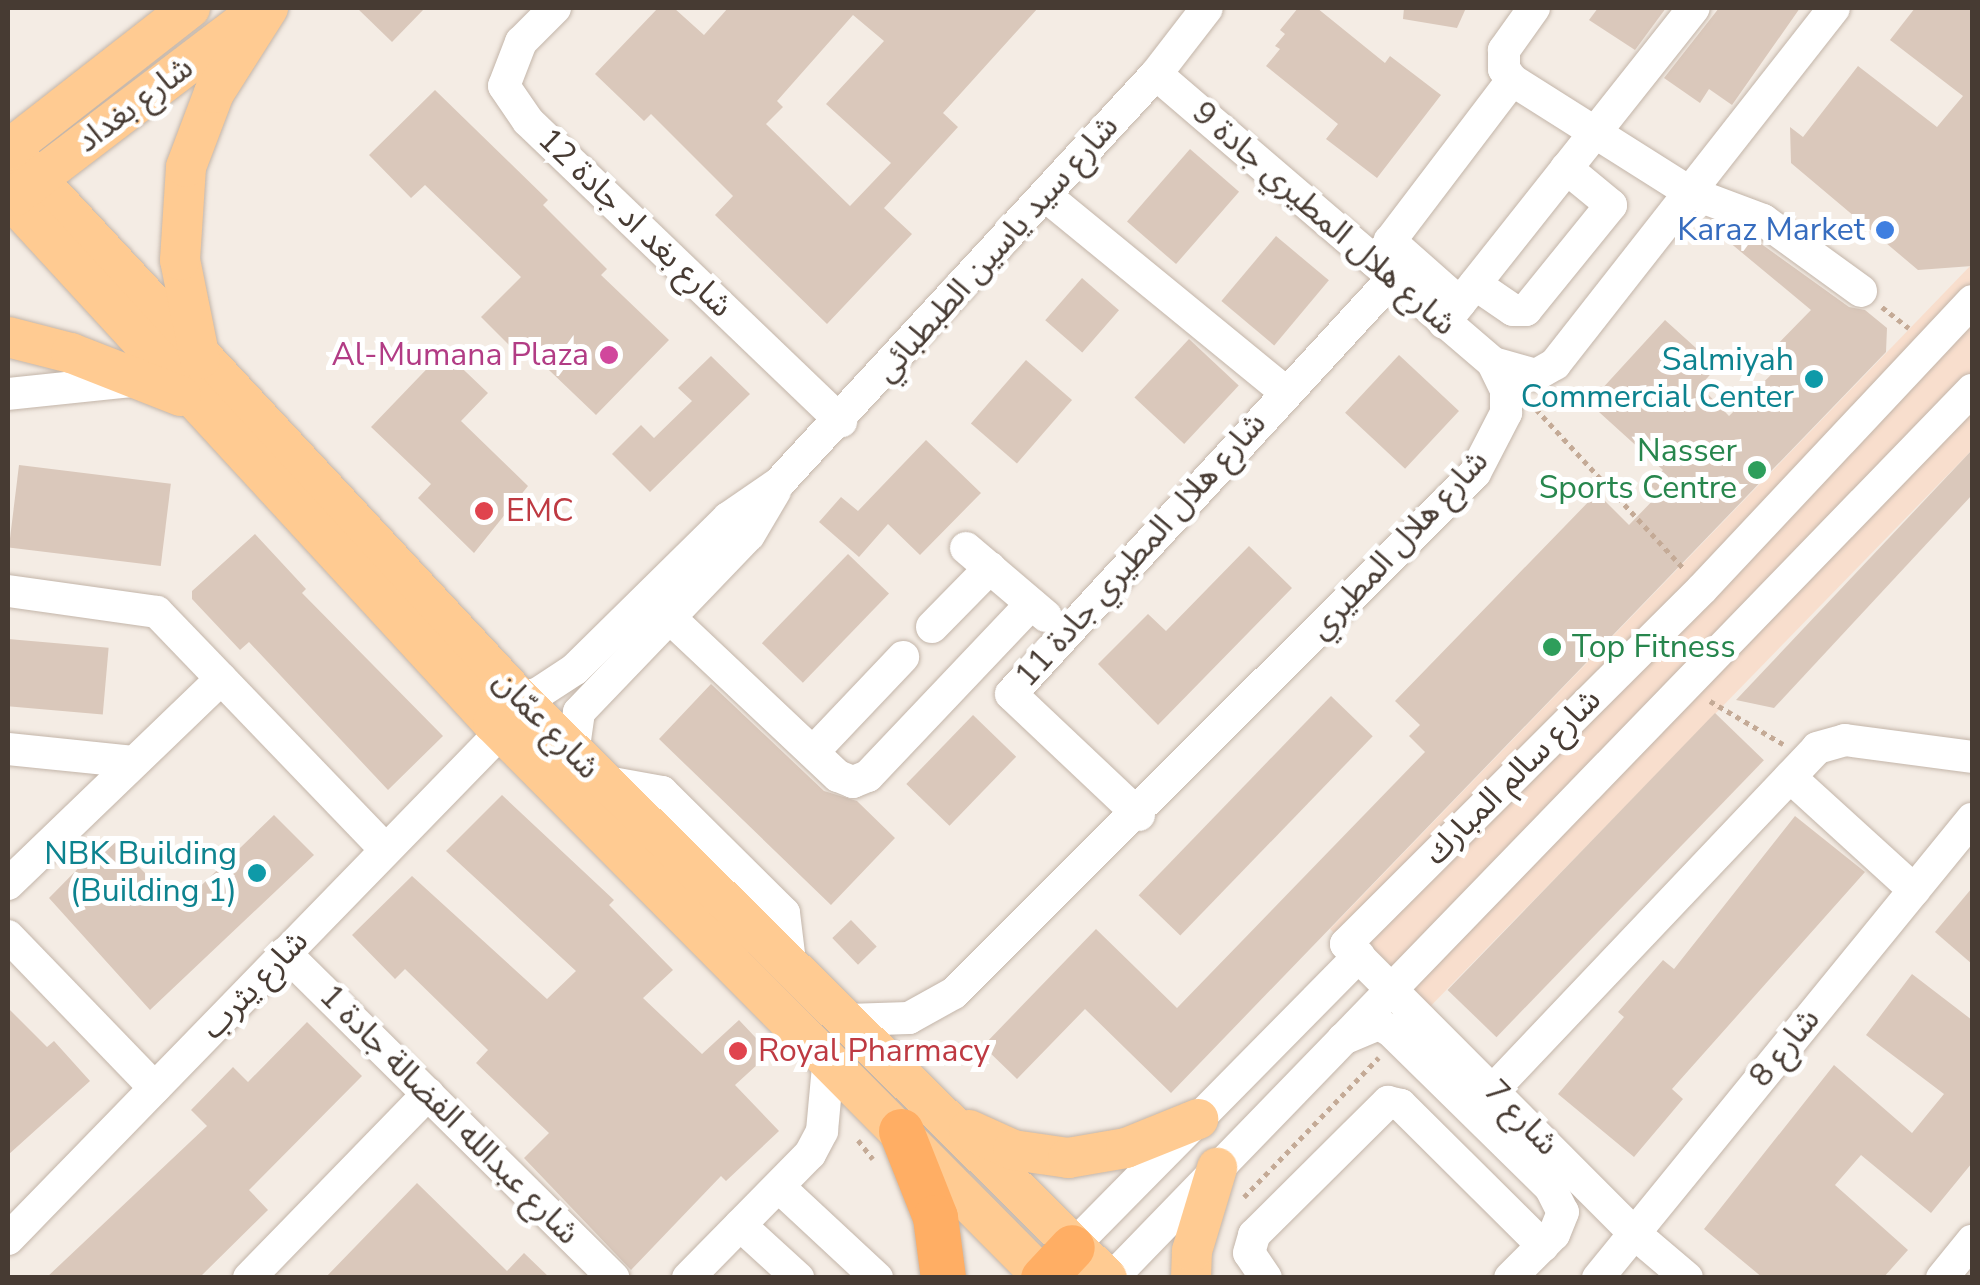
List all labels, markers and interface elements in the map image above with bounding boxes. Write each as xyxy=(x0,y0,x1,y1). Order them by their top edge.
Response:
street label: شارع بغداد xyxy=(69,49,201,161)
street label: شارع هلال المطيري جادة 9 xyxy=(1184,94,1464,344)
street label: شارع سيد ياسين الطبطبائي xyxy=(867,108,1127,390)
street label: شارع بغد اد جادة 12 xyxy=(530,121,740,325)
place label: Karaz Market xyxy=(1677,211,1865,249)
marker: Karaz Market xyxy=(1874,219,1896,241)
place label: Al-Mumana Plaza xyxy=(332,336,589,374)
place label: Salmiyah Commercial Center xyxy=(1521,342,1794,417)
marker: Al-Mumana Plaza xyxy=(598,344,620,366)
marker: Salmiyah Commercial Center xyxy=(1803,368,1825,390)
street label: شارع هلال المطيري جادة 11 xyxy=(1008,405,1274,695)
place label: Nasser Sports Centre xyxy=(1539,433,1737,508)
street label: شارع هلال المطيري xyxy=(1302,442,1496,648)
marker: Nasser Sports Centre xyxy=(1746,459,1768,481)
place label: EMC xyxy=(506,492,574,530)
marker: EMC xyxy=(471,498,497,524)
place label: Top Fitness xyxy=(1572,628,1736,666)
marker: Top Fitness xyxy=(1541,636,1563,658)
street label: شارع عمّان xyxy=(485,663,607,787)
street label: شارع سالم المبارك xyxy=(1417,681,1609,873)
place label: NBK Building (Building 1) xyxy=(44,836,237,911)
marker: NBK Building (Building 1) xyxy=(246,862,268,884)
street label: شارع يثرب xyxy=(194,923,316,1047)
street label: شارع عبدالله الفضالة جادة 1 xyxy=(311,977,587,1253)
street label: شارع 8 xyxy=(1742,1001,1828,1095)
place label: Royal Pharmacy xyxy=(758,1032,990,1070)
marker: Royal Pharmacy xyxy=(727,1040,749,1062)
street label: شارع 7 xyxy=(1476,1072,1566,1164)

